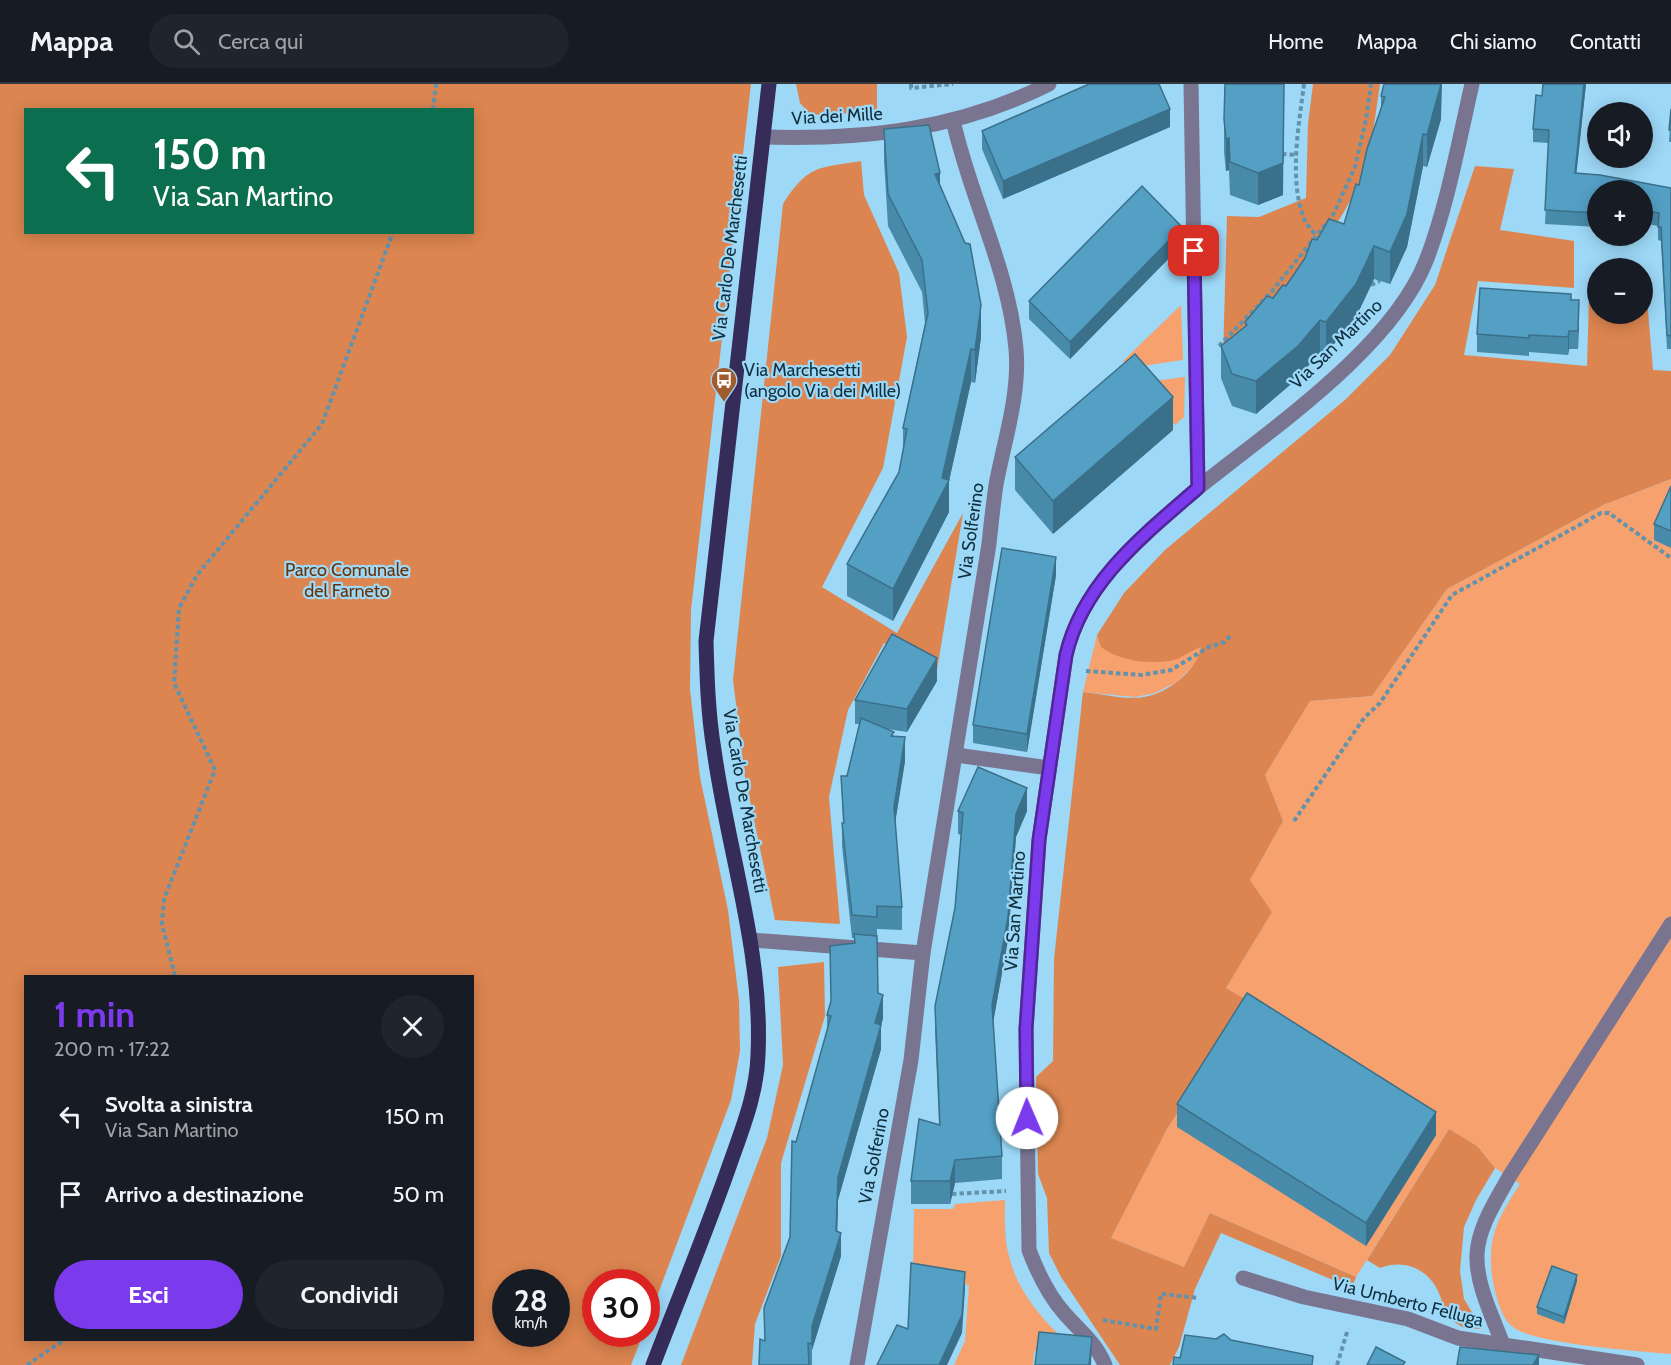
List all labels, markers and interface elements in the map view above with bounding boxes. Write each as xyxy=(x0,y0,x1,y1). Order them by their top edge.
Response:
search box xyxy=(149,14,569,68)
text: Mappa xyxy=(30,24,113,58)
icon: search xyxy=(170,25,203,58)
text: Cerca qui xyxy=(218,28,303,55)
text: Home xyxy=(1268,29,1323,54)
text: Mappa xyxy=(1356,29,1417,54)
text: Chi siamo xyxy=(1450,29,1537,54)
text: Contatti xyxy=(1570,29,1641,54)
map controls xyxy=(1587,102,1653,324)
button: sound xyxy=(1587,102,1653,168)
street label: Via dei Mille xyxy=(791,103,883,129)
text: 150 m xyxy=(153,128,267,180)
icon: left xyxy=(54,132,132,210)
street label: Via Carlo De Marchesetti xyxy=(708,154,752,342)
text: Via San Martino xyxy=(153,180,333,213)
button: + xyxy=(1587,180,1653,246)
pin xyxy=(1168,225,1219,276)
icon: arrive xyxy=(1177,234,1210,267)
button: − xyxy=(1587,258,1653,324)
street label: Via San Martino xyxy=(1285,294,1387,394)
place label: Via Marchesetti (angolo Via dei Mille) xyxy=(744,359,901,402)
bus stop icon: Via Marchesetti (angolo Via dei Mille) xyxy=(709,365,739,403)
street label: Via Solferino xyxy=(953,481,989,581)
park label: Parco Comunale del Farneto xyxy=(285,559,409,602)
street label: Via Carlo De Marchesetti xyxy=(718,707,772,895)
street label: Via San Martino xyxy=(1000,850,1030,972)
text: 1 min xyxy=(54,992,135,1036)
button: close xyxy=(381,995,444,1058)
text: 200 m · 17:22 xyxy=(54,1037,170,1061)
position arrow xyxy=(995,1086,1059,1150)
text: Svolta a sinistra xyxy=(105,1091,253,1118)
icon: left xyxy=(54,1100,87,1133)
text: 150 m xyxy=(385,1103,444,1130)
street label: Via Solferino xyxy=(854,1106,894,1206)
text: Via San Martino xyxy=(105,1118,239,1142)
icon: arrive xyxy=(54,1178,87,1211)
text: Arrivo a destinazione xyxy=(105,1181,303,1208)
text: 50 m xyxy=(392,1181,444,1208)
button: Esci xyxy=(54,1260,243,1329)
button: Condividi xyxy=(255,1260,444,1329)
speed limit sign: 30 xyxy=(582,1269,660,1347)
street label: Via Umberto Felluga xyxy=(1330,1273,1486,1332)
text: 28 xyxy=(514,1282,548,1319)
text: km/h xyxy=(515,1314,547,1332)

